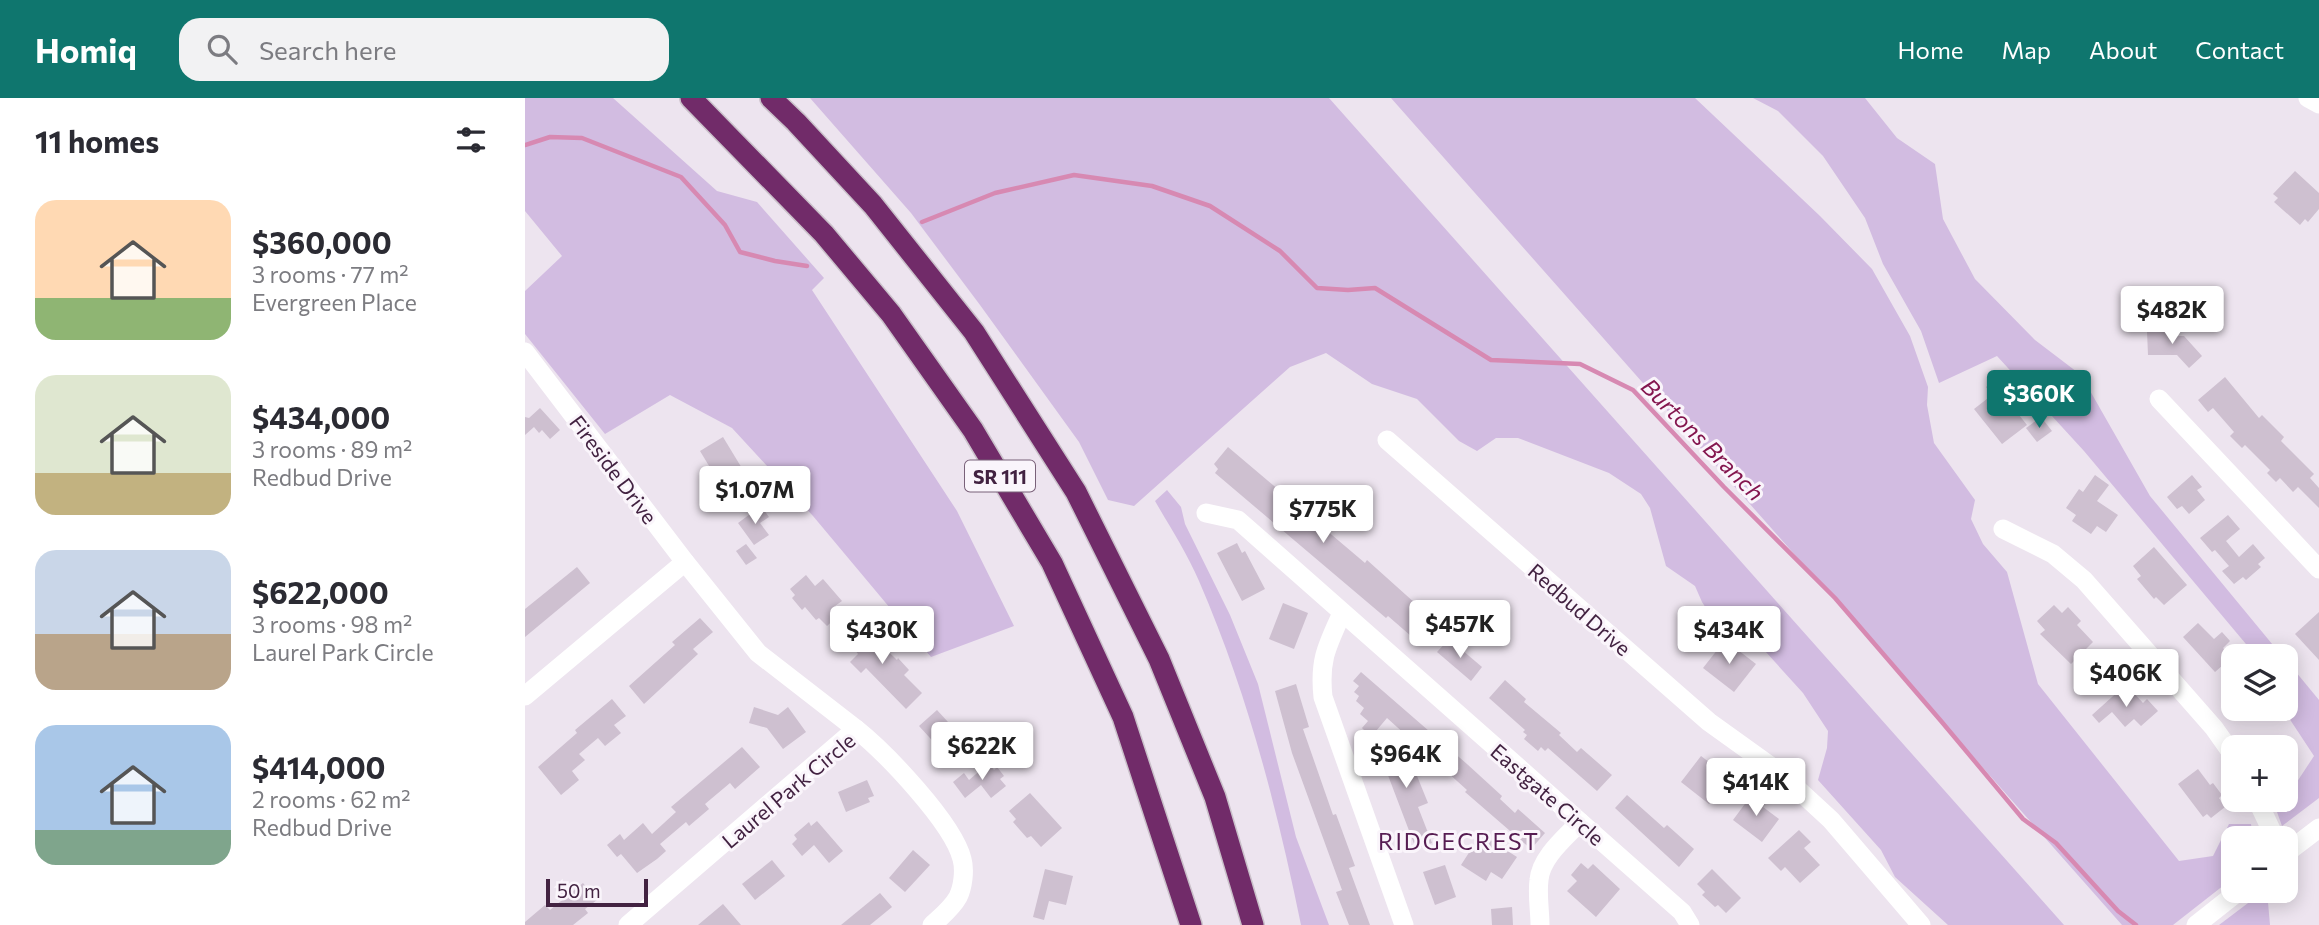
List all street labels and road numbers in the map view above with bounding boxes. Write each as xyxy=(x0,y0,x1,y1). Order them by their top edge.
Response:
street label: Fireside Drive xyxy=(565,410,663,528)
road number: SR 111 xyxy=(965,460,1035,492)
street label: Redbud Drive xyxy=(1524,558,1636,660)
street label: Laurel Park Circle xyxy=(716,727,860,853)
street label: Eastgate Circle xyxy=(1486,738,1610,850)

